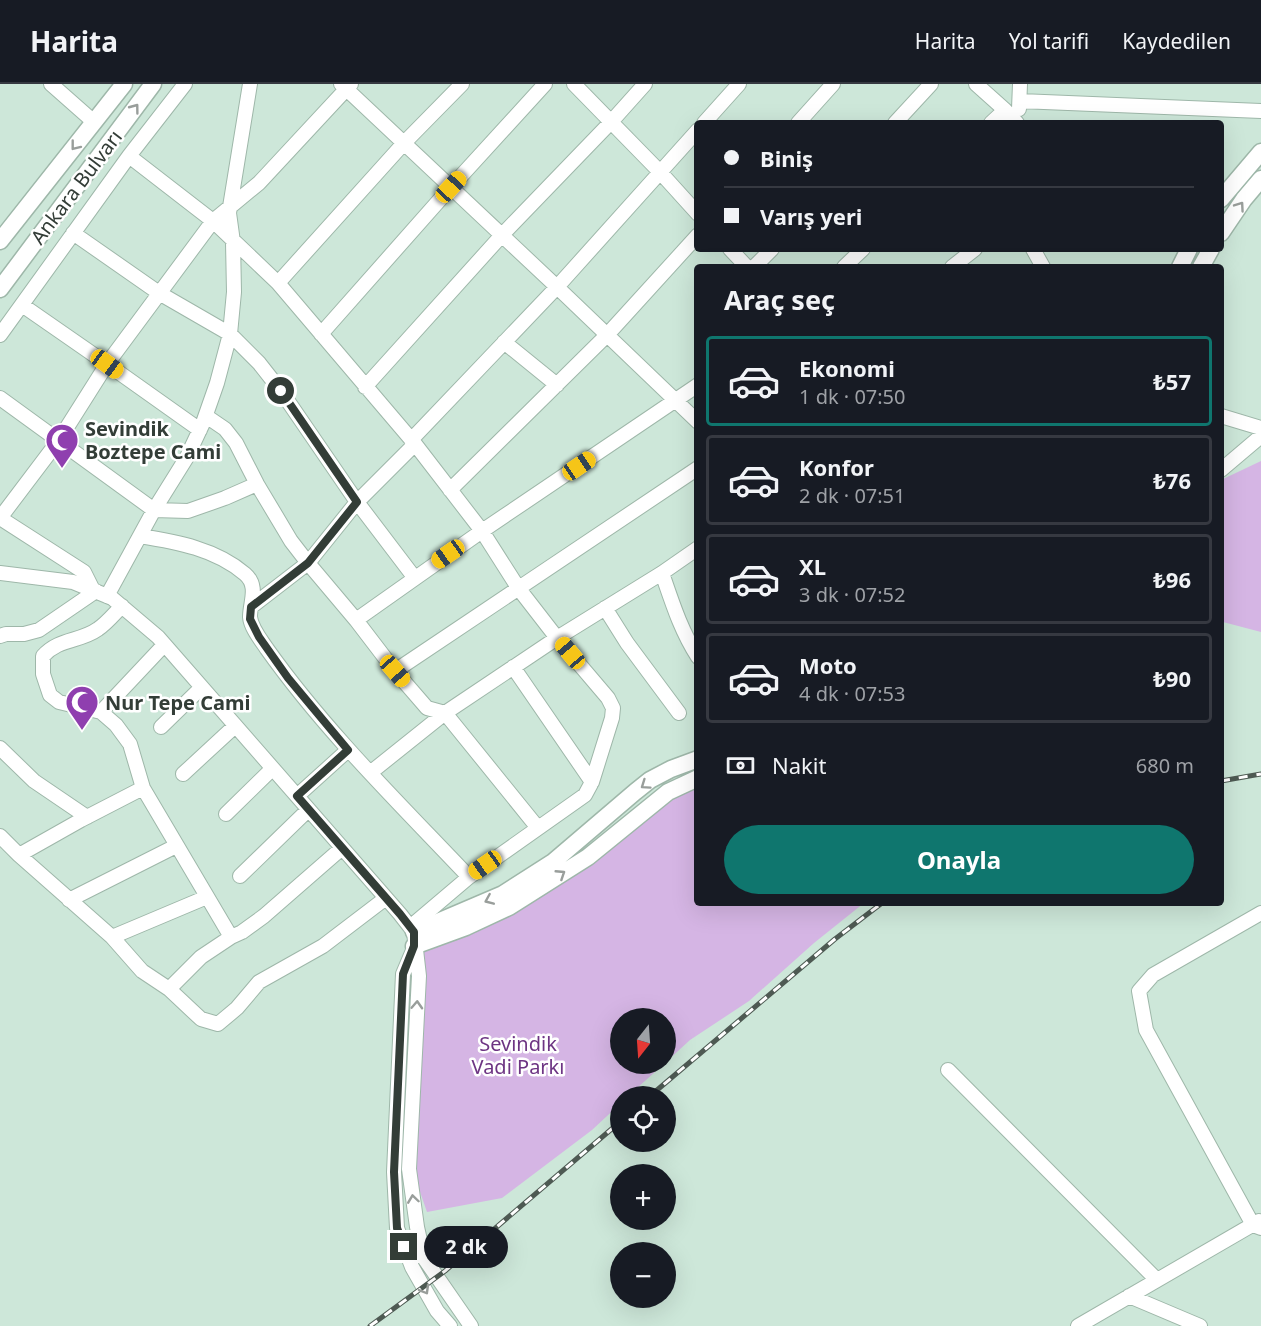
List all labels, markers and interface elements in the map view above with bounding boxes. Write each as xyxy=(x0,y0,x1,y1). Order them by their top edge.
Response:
text: Harita xyxy=(30,22,118,60)
text: Harita xyxy=(915,27,976,55)
text: Yol tarifi xyxy=(1009,27,1089,55)
text: Kaydedilen xyxy=(1122,27,1231,55)
one-way arrow xyxy=(128,103,139,114)
street label: Ankara Bulvarı xyxy=(24,124,128,250)
one-way arrow xyxy=(72,140,83,151)
text: Biniş xyxy=(760,143,813,173)
car xyxy=(432,168,470,206)
text: Varış yeri xyxy=(760,201,862,231)
one-way arrow xyxy=(1233,201,1244,212)
text: Araç seç xyxy=(724,281,835,318)
car xyxy=(87,346,127,382)
text: Ekonomi xyxy=(799,353,895,383)
icon: car xyxy=(727,354,781,408)
text: ₺57 xyxy=(1153,366,1191,396)
route start xyxy=(267,377,294,404)
text: 1 dk · 07:50 xyxy=(799,383,906,410)
place label: Sevindik Boztepe Cami xyxy=(85,415,221,465)
mosque icon: Sevindik Boztepe Cami xyxy=(44,422,80,469)
car xyxy=(559,448,599,484)
text: Konfor xyxy=(799,452,874,482)
icon: car xyxy=(727,453,781,507)
text: ₺76 xyxy=(1153,465,1191,495)
text: 2 dk · 07:51 xyxy=(799,482,906,509)
car xyxy=(428,536,468,572)
text: XL xyxy=(799,551,826,581)
icon: car xyxy=(727,552,781,606)
text: ₺96 xyxy=(1153,564,1191,594)
text: 3 dk · 07:52 xyxy=(799,581,906,608)
car xyxy=(552,633,588,673)
text: Moto xyxy=(799,650,857,680)
icon: car xyxy=(727,651,781,705)
car xyxy=(376,652,414,690)
text: ₺90 xyxy=(1153,663,1191,693)
text: 4 dk · 07:53 xyxy=(799,680,906,707)
mosque icon: Nur Tepe Cami xyxy=(64,684,100,731)
place label: Nur Tepe Cami xyxy=(105,689,251,716)
icon: cash xyxy=(724,749,757,782)
text: Nakit xyxy=(772,750,826,780)
text: 680 m xyxy=(1136,752,1194,779)
one-way arrow xyxy=(641,778,652,789)
button: Onayla xyxy=(724,825,1194,894)
car xyxy=(465,847,505,883)
one-way arrow xyxy=(554,871,565,882)
one-way arrow xyxy=(484,892,495,904)
one-way arrow xyxy=(411,1000,424,1009)
north arrow xyxy=(610,1008,676,1074)
map controls xyxy=(610,1008,676,1308)
park label: Sevindik Vadi Parkı xyxy=(472,1030,564,1080)
button: locate xyxy=(610,1086,676,1152)
button: + xyxy=(610,1164,676,1230)
one-way arrow xyxy=(408,1195,420,1204)
callout: 2 dk xyxy=(425,1226,509,1268)
route end xyxy=(390,1233,417,1260)
text: 2 dk xyxy=(445,1233,487,1260)
button: − xyxy=(610,1242,676,1308)
one-way arrow xyxy=(418,1283,429,1294)

